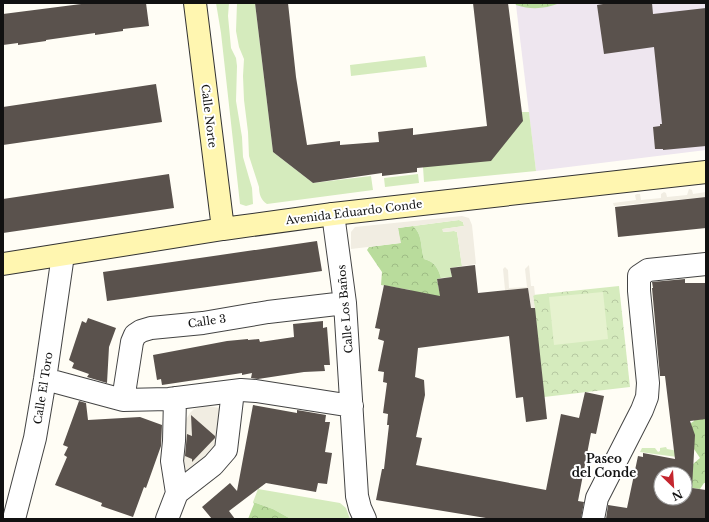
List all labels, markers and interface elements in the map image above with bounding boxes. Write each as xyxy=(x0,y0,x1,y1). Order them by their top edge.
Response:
street label: Calle Norte xyxy=(198,83,220,149)
street label: Avenida Eduardo Conde xyxy=(284,197,423,227)
street label: Calle Los Baños xyxy=(334,264,356,354)
street label: Calle 3 xyxy=(187,311,227,331)
street label: Calle El Toro xyxy=(30,351,56,425)
district label: Paseo del Conde xyxy=(572,451,636,480)
north arrow xyxy=(653,466,693,506)
text: N xyxy=(669,487,685,504)

